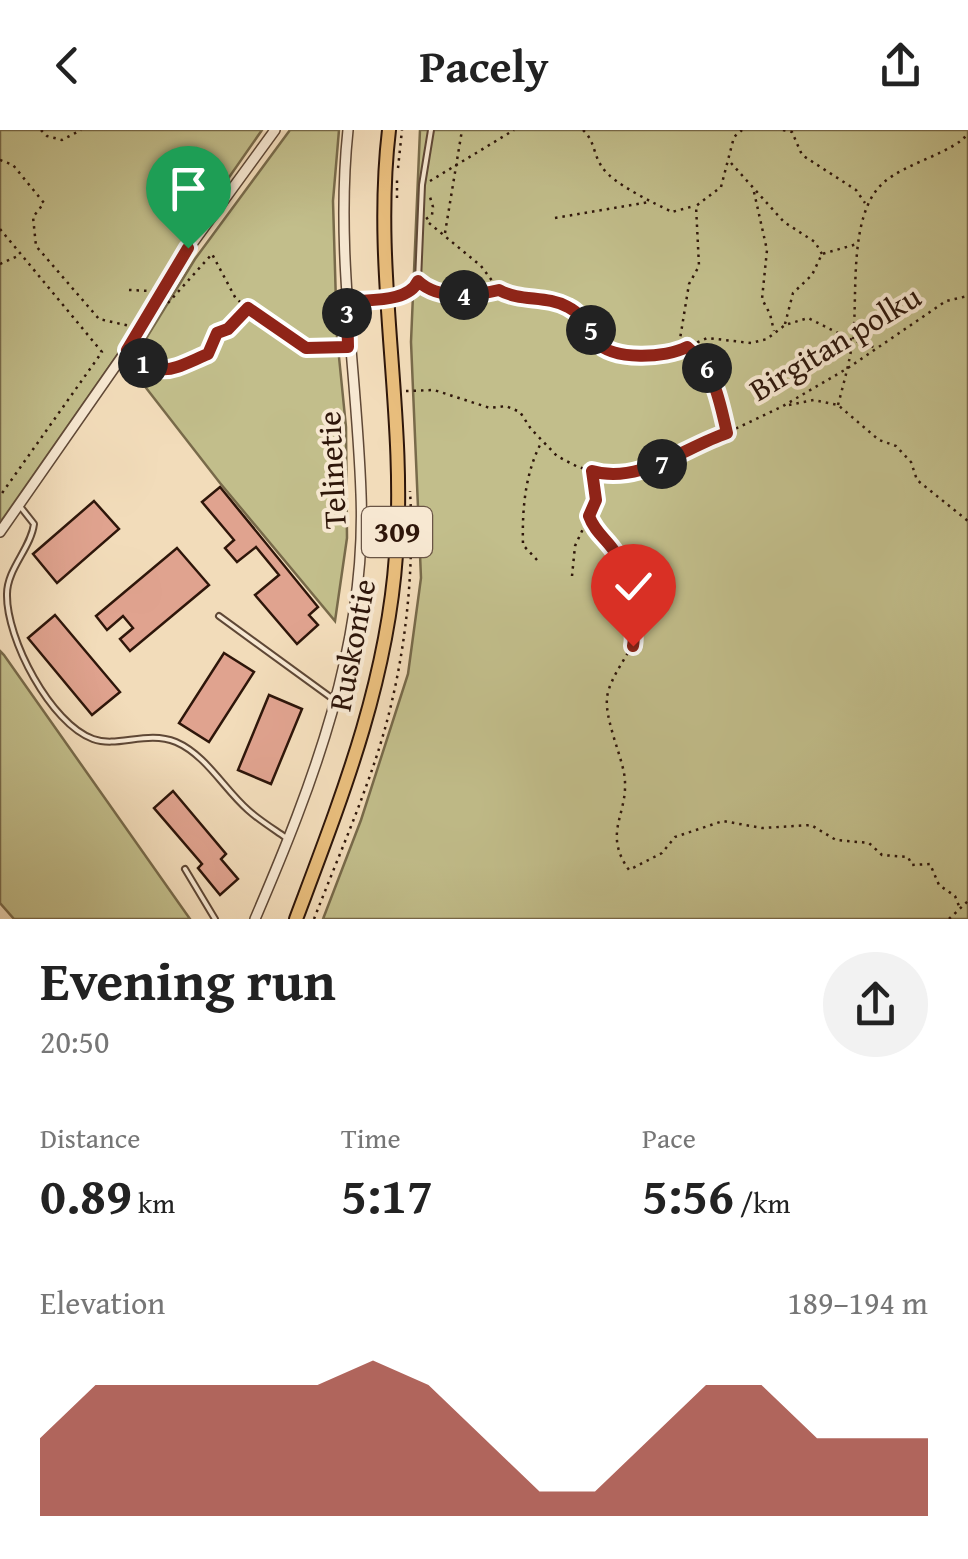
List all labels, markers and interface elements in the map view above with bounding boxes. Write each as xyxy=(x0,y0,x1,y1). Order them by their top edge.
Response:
text: Pacely xyxy=(419,33,549,98)
icon: back xyxy=(40,38,95,93)
icon: share xyxy=(873,38,928,93)
pin xyxy=(146,146,231,249)
icon: arrive xyxy=(161,161,216,216)
pin: 4 xyxy=(439,270,489,320)
street label: Birgitan polku xyxy=(740,272,930,412)
text: 4 xyxy=(457,274,471,315)
pin: 3 xyxy=(322,288,372,338)
text: 3 xyxy=(340,292,354,333)
pin: 5 xyxy=(566,305,616,355)
text: 5 xyxy=(584,309,598,350)
pin: 1 xyxy=(118,338,168,388)
text: 1 xyxy=(136,342,150,383)
pin: 6 xyxy=(682,343,732,393)
text: 6 xyxy=(700,347,714,388)
street label: Telinetie xyxy=(305,410,358,530)
pin: 7 xyxy=(637,439,687,489)
text: 7 xyxy=(655,443,669,484)
road number: 309 xyxy=(362,507,432,557)
pin xyxy=(591,544,676,647)
icon: check xyxy=(606,559,661,614)
street label: Ruskontie xyxy=(316,575,387,715)
text: Evening run xyxy=(40,940,336,1020)
button: share xyxy=(823,952,928,1057)
text: 20:50 xyxy=(40,1018,109,1065)
text: Distance xyxy=(40,1117,140,1158)
text: Time xyxy=(341,1117,401,1158)
text: Pace xyxy=(642,1117,696,1158)
text: 0.89 xyxy=(40,1158,132,1231)
text: 5:17 xyxy=(341,1158,433,1231)
text: 5:56 xyxy=(642,1158,734,1231)
text: km xyxy=(132,1182,175,1223)
text: /km xyxy=(734,1182,790,1223)
text: Elevation xyxy=(40,1279,165,1326)
text: 189–194 m xyxy=(787,1279,928,1326)

